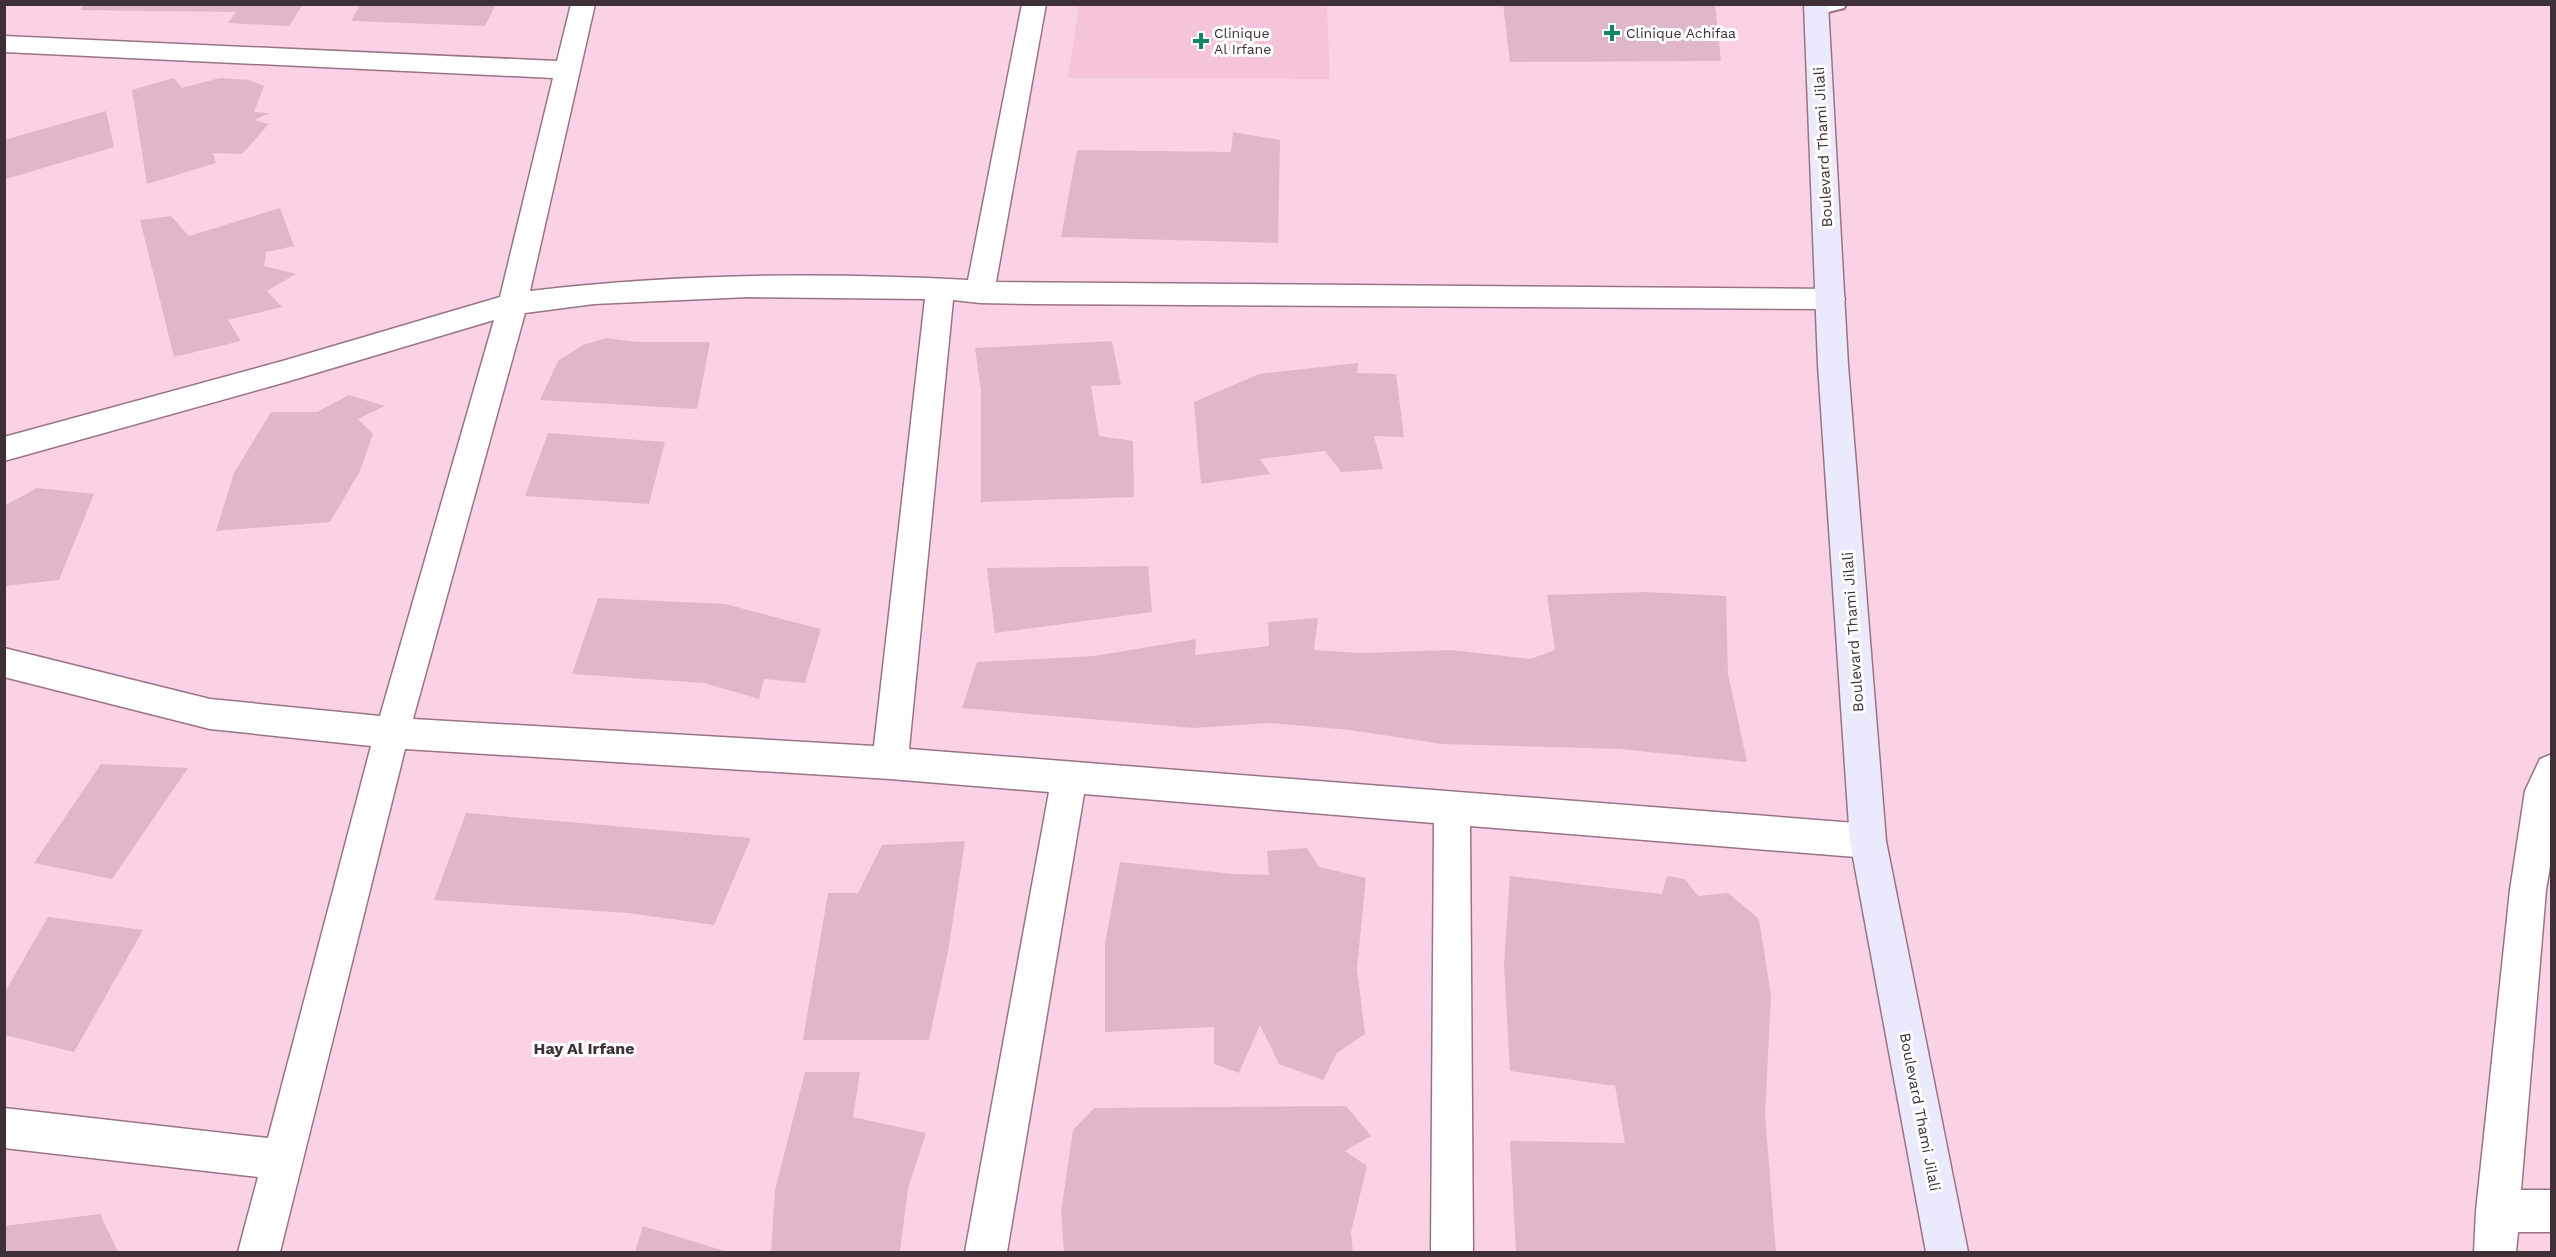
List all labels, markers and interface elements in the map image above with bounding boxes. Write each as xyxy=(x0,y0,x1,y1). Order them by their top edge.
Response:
marker: Clinique Achifaa xyxy=(1603,24,1621,42)
place label: Clinique Al Irfane xyxy=(1214,25,1271,57)
place label: Clinique Achifaa xyxy=(1626,25,1736,41)
marker: Clinique Al Irfane xyxy=(1192,32,1210,50)
street label: Boulevard Thami Jilali xyxy=(1810,66,1836,228)
street label: Boulevard Thami Jilali xyxy=(1838,551,1868,713)
street label: Boulevard Thami Jilali xyxy=(1896,1031,1944,1193)
district label: Hay Al Irfane xyxy=(534,1039,634,1058)

